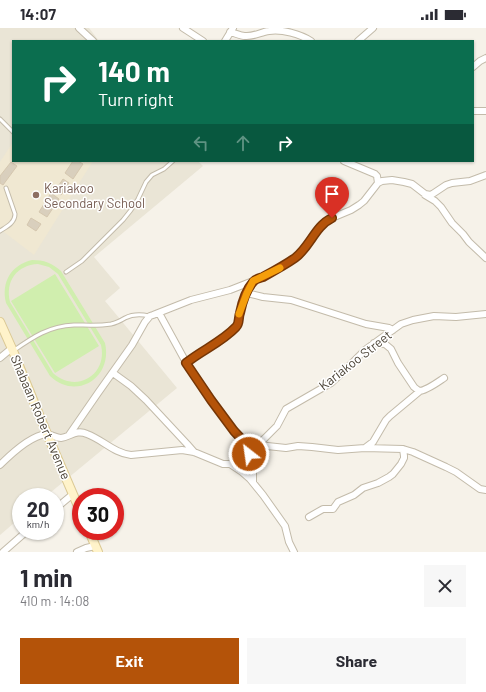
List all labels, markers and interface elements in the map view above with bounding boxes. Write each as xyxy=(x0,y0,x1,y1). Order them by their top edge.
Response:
text: 14:07 xyxy=(20,5,56,23)
text: 140 m xyxy=(98,54,170,88)
icon: right xyxy=(32,56,84,108)
text: Turn right xyxy=(98,88,174,110)
icon: left xyxy=(190,132,212,154)
icon: ahead xyxy=(232,132,254,154)
icon: right xyxy=(274,132,296,154)
pin xyxy=(315,177,349,218)
place label: Kariakoo Secondary School xyxy=(44,180,145,211)
icon: arrive xyxy=(321,183,343,205)
marker: Kariakoo Secondary School xyxy=(31,190,41,200)
street label: Kariakoo Street xyxy=(315,327,395,393)
street label: Shabaan Robert Avenue xyxy=(8,352,75,482)
position arrow xyxy=(228,433,270,475)
speed limit sign: 30 xyxy=(72,488,124,540)
text: 20 xyxy=(27,497,49,521)
text: km/h xyxy=(27,518,49,530)
text: 1 min xyxy=(20,563,73,592)
button: close xyxy=(424,565,466,607)
text: 410 m · 14:08 xyxy=(20,593,89,609)
button: Exit xyxy=(20,638,239,684)
button: Share xyxy=(247,638,466,684)

